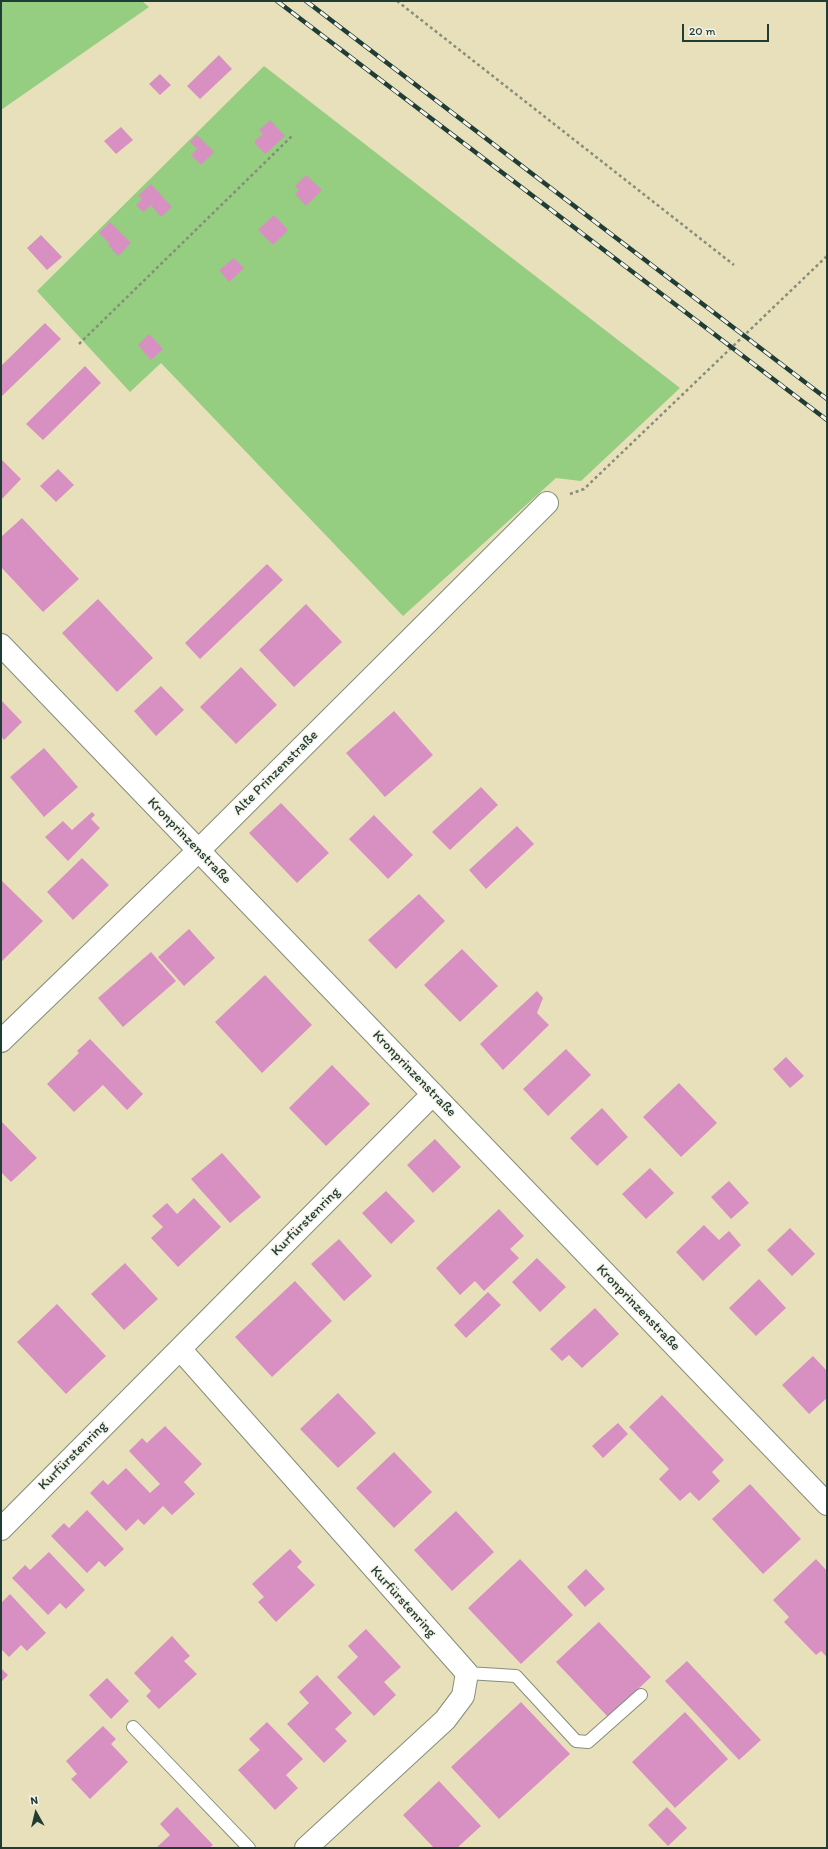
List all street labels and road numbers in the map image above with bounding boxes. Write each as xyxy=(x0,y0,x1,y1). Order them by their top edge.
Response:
street label: Alte Prinzenstraße xyxy=(230,727,322,819)
street label: Kronprinzenstraße xyxy=(143,794,235,888)
street label: Kronprinzenstraße xyxy=(368,1027,460,1121)
street label: Kurfürstenring xyxy=(268,1184,344,1260)
street label: Kronprinzenstraße xyxy=(592,1261,684,1355)
street label: Kurfürstenring xyxy=(35,1418,111,1494)
street label: Kurfürstenring xyxy=(366,1563,440,1641)

